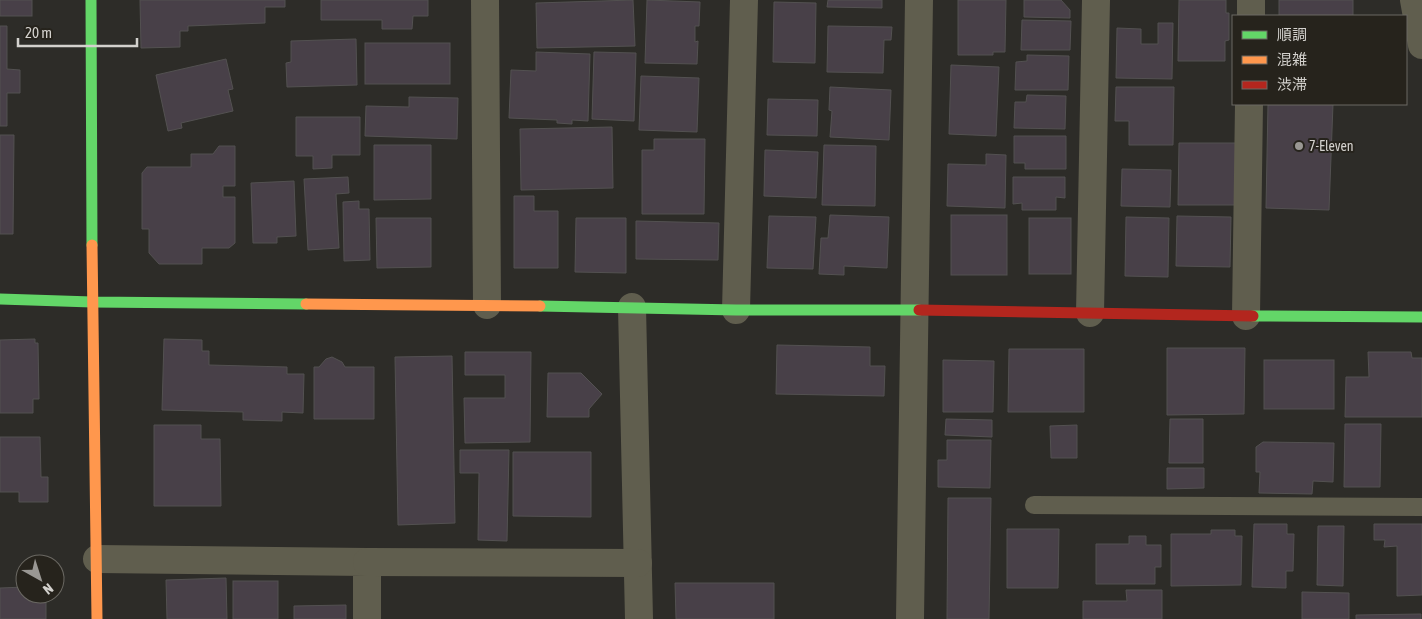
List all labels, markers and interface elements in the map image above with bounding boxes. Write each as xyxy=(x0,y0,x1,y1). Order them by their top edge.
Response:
scale bar xyxy=(18,15,136,47)
legend xyxy=(1232,15,1407,105)
text: 20 m xyxy=(25,24,52,41)
text: 順調 xyxy=(1277,26,1307,43)
text: 混雑 xyxy=(1277,51,1307,68)
text: 渋滞 xyxy=(1277,76,1307,93)
place label: 7-Eleven xyxy=(1309,138,1354,154)
marker: 7-Eleven xyxy=(1293,140,1305,152)
north arrow xyxy=(15,554,65,604)
text: N xyxy=(40,580,56,598)

